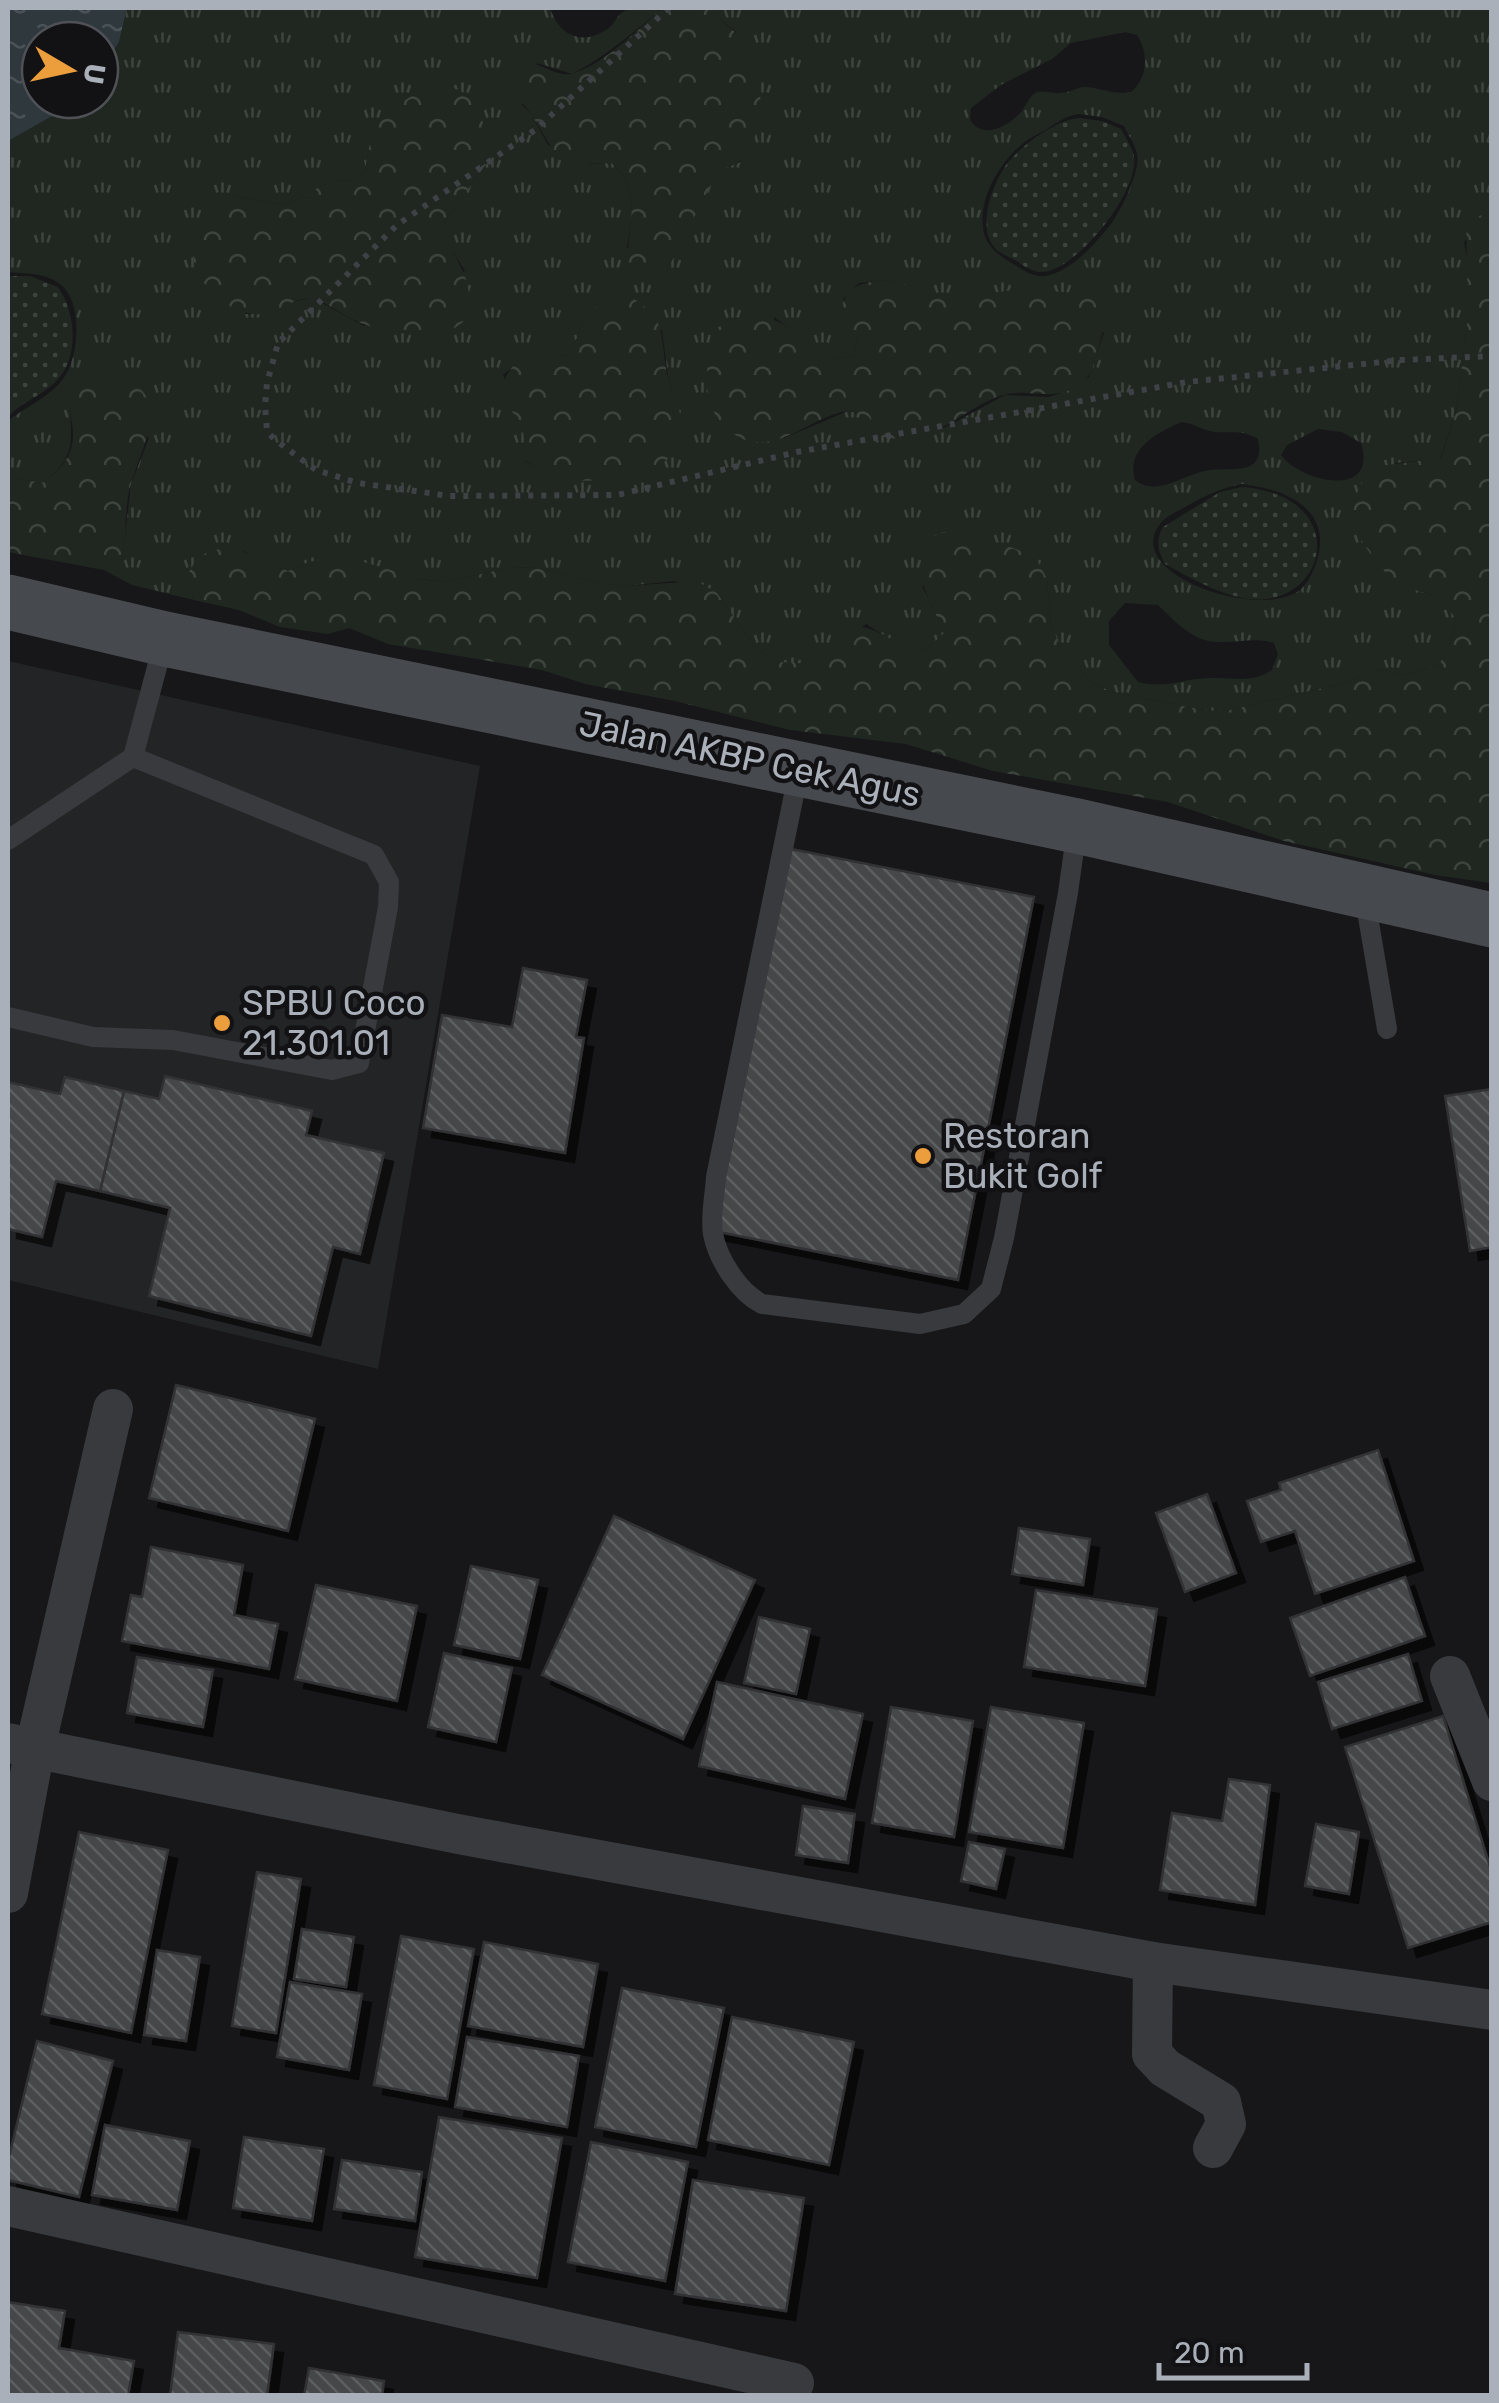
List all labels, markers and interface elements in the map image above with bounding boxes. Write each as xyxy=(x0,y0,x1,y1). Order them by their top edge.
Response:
north arrow xyxy=(20,20,120,120)
text: U xyxy=(76,61,112,86)
street label: Jalan AKBP Cek Agus xyxy=(576,702,924,816)
place label: SPBU Coco 21.301.01 xyxy=(242,982,426,1064)
marker: SPBU Coco 21.301.01 xyxy=(211,1012,233,1034)
place label: Restoran Bukit Golf xyxy=(943,1115,1103,1197)
marker: Restoran Bukit Golf xyxy=(912,1145,934,1167)
scale bar xyxy=(1159,2318,1306,2380)
text: 20 m xyxy=(1174,2335,1245,2371)

